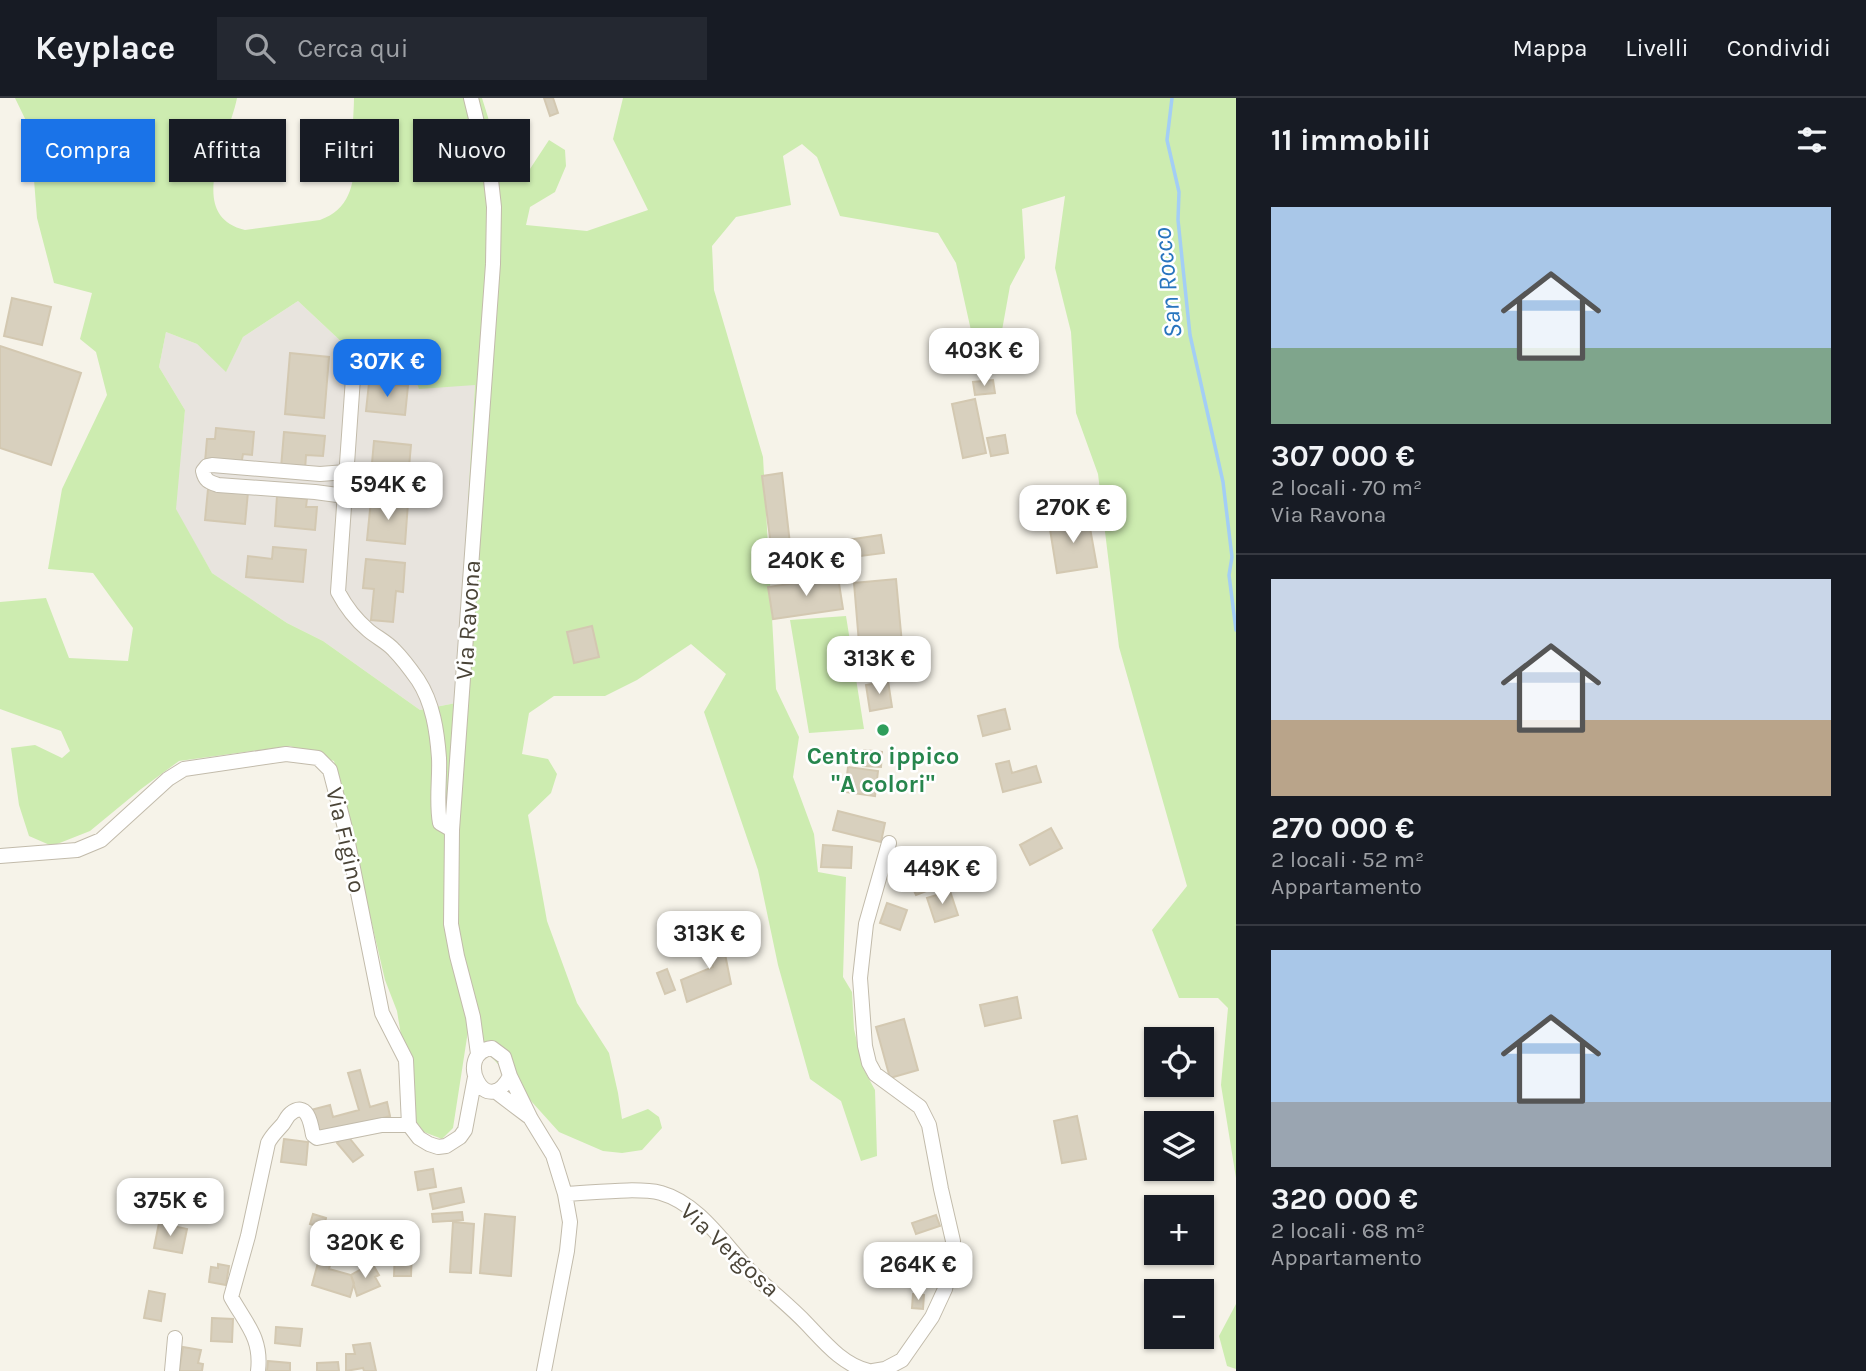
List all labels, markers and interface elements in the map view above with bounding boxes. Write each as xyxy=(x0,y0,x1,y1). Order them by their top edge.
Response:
search box xyxy=(217,17,707,80)
text: Keyplace xyxy=(35,29,175,67)
icon: search xyxy=(241,29,279,67)
text: Cerca qui xyxy=(297,33,408,64)
text: Mappa xyxy=(1513,34,1587,62)
text: Livelli xyxy=(1625,34,1689,62)
text: Condividi xyxy=(1727,34,1831,62)
chip: Compra xyxy=(21,119,155,182)
chip: Affitta xyxy=(169,119,286,182)
chip: Filtri xyxy=(300,119,399,182)
chip: Nuovo xyxy=(413,119,530,182)
icon: filters xyxy=(1793,121,1831,159)
text: 11 immobili xyxy=(1271,122,1431,158)
water label: San Rocco xyxy=(1146,226,1189,340)
icon: home xyxy=(1488,253,1614,379)
pin: 403K € xyxy=(927,328,1041,388)
text: 403K € xyxy=(945,337,1023,364)
pin: 307K € xyxy=(330,340,444,399)
text: 307K € xyxy=(349,348,425,375)
text: 307 000 € xyxy=(1271,438,1415,474)
pin: 594K € xyxy=(331,462,445,522)
text: 594K € xyxy=(350,471,426,498)
text: 2 locali · 70 m² xyxy=(1271,474,1422,501)
pin: 270K € xyxy=(1016,486,1130,545)
text: 270K € xyxy=(1035,494,1111,521)
text: Via Ravona xyxy=(1271,501,1386,528)
pin: 240K € xyxy=(749,538,863,598)
text: 240K € xyxy=(767,547,845,574)
street label: Via Ravona xyxy=(450,559,486,681)
icon: home xyxy=(1488,625,1614,751)
pin: 313K € xyxy=(822,636,936,696)
text: 313K € xyxy=(843,645,915,672)
marker: Centro ippico "A colori" xyxy=(875,722,891,738)
place label: Centro ippico "A colori" xyxy=(807,742,959,798)
street label: Via Figino xyxy=(320,784,372,896)
text: 270 000 € xyxy=(1271,810,1414,846)
pin: 449K € xyxy=(885,846,999,906)
text: 2 locali · 52 m² xyxy=(1271,846,1424,873)
text: 449K € xyxy=(904,855,980,882)
text: Appartamento xyxy=(1271,873,1422,900)
pin: 313K € xyxy=(652,912,766,971)
text: 313K € xyxy=(673,920,745,947)
icon: home xyxy=(1488,996,1614,1122)
map controls xyxy=(1144,1027,1214,1349)
button: locate xyxy=(1144,1027,1214,1097)
button: layers xyxy=(1144,1111,1214,1181)
pin: 375K € xyxy=(113,1178,227,1238)
text: 320 000 € xyxy=(1271,1181,1418,1217)
text: 375K € xyxy=(133,1187,207,1214)
button: + xyxy=(1144,1195,1214,1265)
street label: Via Vergosa xyxy=(675,1197,785,1303)
text: 2 locali · 68 m² xyxy=(1271,1217,1425,1244)
pin: 320K € xyxy=(308,1220,422,1280)
text: 320K € xyxy=(326,1229,404,1256)
pin: 264K € xyxy=(861,1242,975,1302)
text: Appartamento xyxy=(1271,1244,1422,1271)
text: 264K € xyxy=(880,1251,957,1278)
button: − xyxy=(1144,1279,1214,1349)

